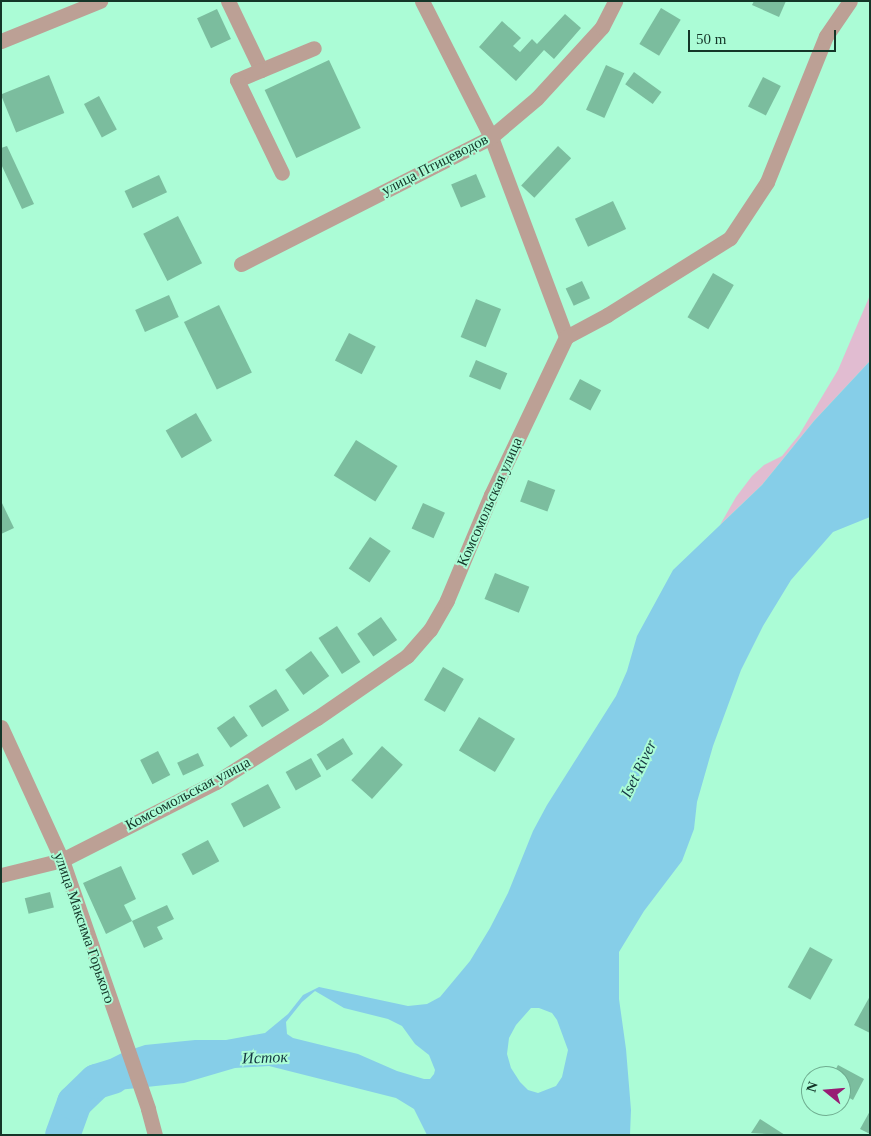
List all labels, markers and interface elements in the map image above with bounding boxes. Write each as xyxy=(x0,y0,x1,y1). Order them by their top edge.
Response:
scale bar xyxy=(691,20,838,52)
text: 50 m xyxy=(696,31,726,47)
street label: улица Птицеводов xyxy=(379,130,491,200)
street label: Комсомольская улица xyxy=(454,435,526,569)
water label: Iset River xyxy=(617,737,661,801)
street label: Комсомольская улица xyxy=(122,753,254,835)
street label: улица Максима Горького xyxy=(50,850,118,1006)
water label: Исток xyxy=(242,1048,288,1068)
north arrow xyxy=(801,1066,851,1116)
text: N xyxy=(803,1080,821,1094)

